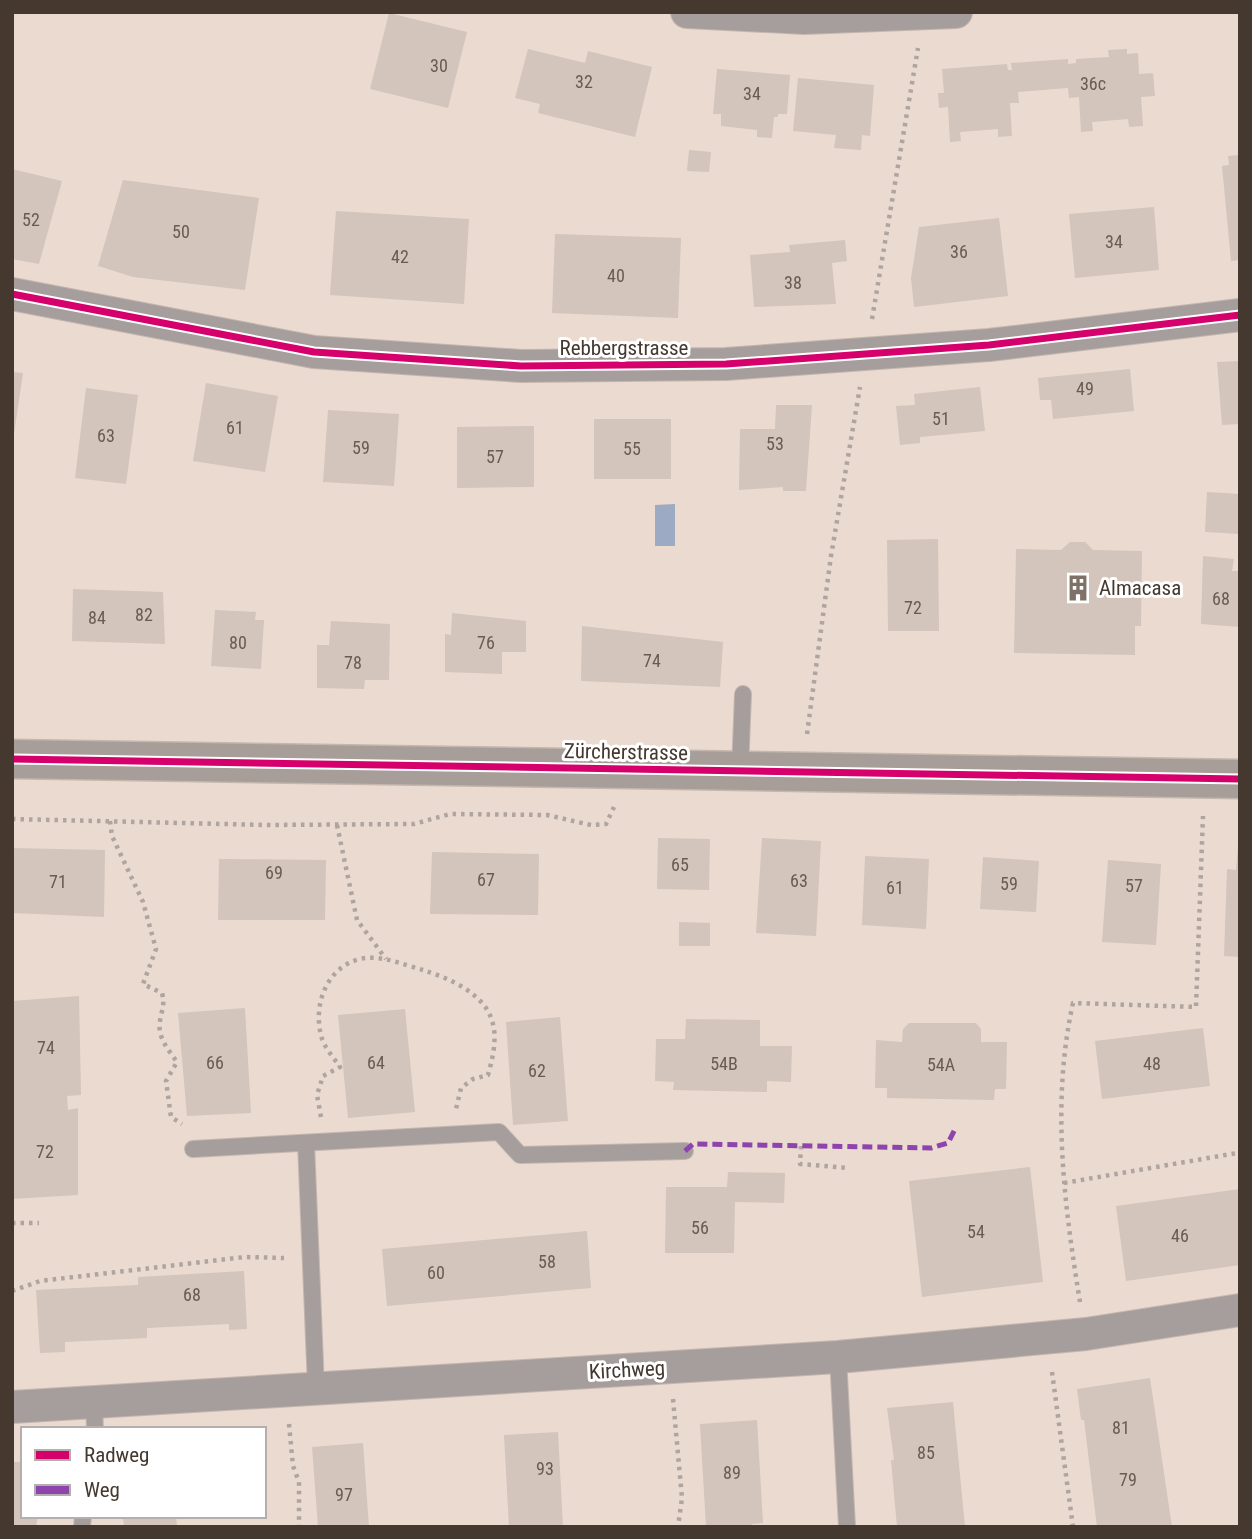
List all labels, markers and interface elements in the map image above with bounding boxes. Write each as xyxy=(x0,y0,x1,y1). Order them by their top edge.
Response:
house number: 30 xyxy=(430,55,448,76)
house number: 32 xyxy=(575,71,593,92)
house number: 36c xyxy=(1080,73,1106,94)
house number: 34 xyxy=(743,83,761,104)
house number: 52 xyxy=(22,209,40,230)
house number: 50 xyxy=(172,221,190,242)
house number: 34 xyxy=(1105,231,1123,252)
house number: 36 xyxy=(950,241,968,262)
house number: 42 xyxy=(391,246,409,267)
house number: 40 xyxy=(607,265,625,286)
house number: 38 xyxy=(784,272,802,293)
street label: Rebbergstrasse xyxy=(560,336,689,360)
house number: 49 xyxy=(1076,378,1094,399)
house number: 51 xyxy=(932,408,950,429)
house number: 61 xyxy=(226,417,244,438)
house number: 63 xyxy=(97,425,115,446)
house number: 53 xyxy=(766,433,784,454)
house number: 59 xyxy=(352,437,370,458)
house number: 55 xyxy=(623,438,641,459)
house number: 57 xyxy=(486,446,504,467)
building icon: Almacasa xyxy=(1063,573,1093,603)
place label: Almacasa xyxy=(1099,576,1181,600)
house number: 68 xyxy=(1212,588,1230,609)
house number: 72 xyxy=(904,597,922,618)
house number: 82 xyxy=(135,604,153,625)
house number: 84 xyxy=(88,607,106,628)
house number: 80 xyxy=(229,632,247,653)
house number: 76 xyxy=(477,632,495,653)
house number: 74 xyxy=(643,650,661,671)
house number: 78 xyxy=(344,652,362,673)
street label: Zürcherstrasse xyxy=(564,739,688,765)
house number: 65 xyxy=(671,854,689,875)
house number: 69 xyxy=(265,862,283,883)
house number: 67 xyxy=(477,869,495,890)
house number: 63 xyxy=(790,870,808,891)
house number: 71 xyxy=(49,871,67,892)
house number: 59 xyxy=(1000,873,1018,894)
house number: 57 xyxy=(1125,875,1143,896)
house number: 61 xyxy=(886,877,904,898)
house number: 74 xyxy=(37,1037,55,1058)
house number: 66 xyxy=(206,1052,224,1073)
house number: 64 xyxy=(367,1052,385,1073)
house number: 54B xyxy=(710,1053,738,1074)
house number: 48 xyxy=(1143,1053,1161,1074)
house number: 54A xyxy=(927,1054,956,1075)
house number: 62 xyxy=(528,1060,546,1081)
house number: 72 xyxy=(36,1141,54,1162)
house number: 56 xyxy=(691,1217,709,1238)
house number: 54 xyxy=(967,1221,985,1242)
house number: 46 xyxy=(1171,1225,1189,1246)
house number: 58 xyxy=(538,1251,556,1272)
house number: 60 xyxy=(427,1262,445,1283)
house number: 68 xyxy=(183,1284,201,1305)
street label: Kirchweg xyxy=(588,1356,666,1384)
house number: 81 xyxy=(1112,1417,1130,1438)
legend xyxy=(21,1427,266,1518)
house number: 85 xyxy=(917,1442,935,1463)
text: Radweg xyxy=(84,1443,149,1467)
house number: 93 xyxy=(536,1458,554,1479)
house number: 89 xyxy=(723,1462,741,1483)
house number: 79 xyxy=(1119,1469,1137,1490)
text: Weg xyxy=(84,1478,120,1502)
house number: 97 xyxy=(335,1484,353,1505)

